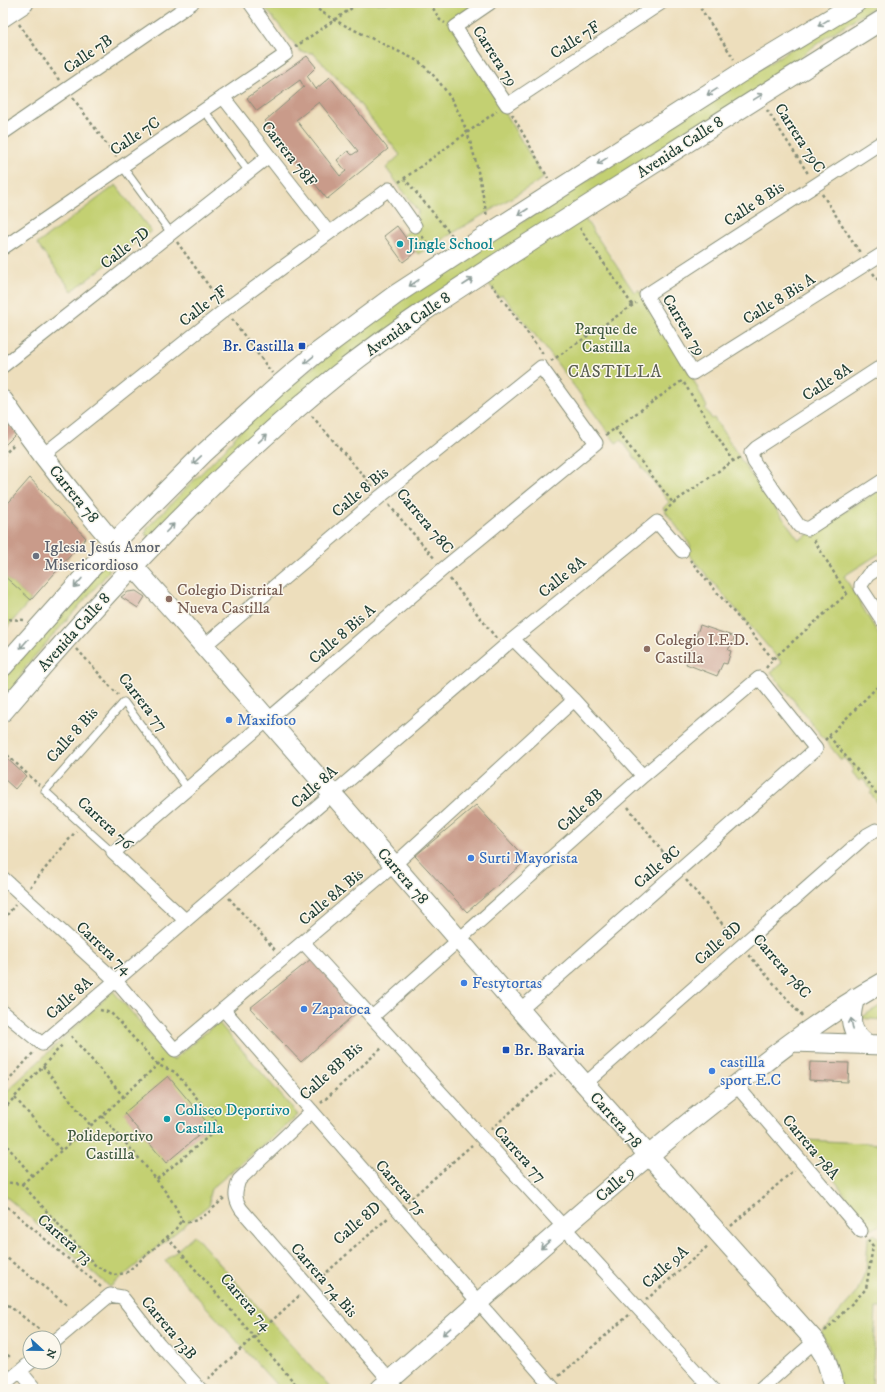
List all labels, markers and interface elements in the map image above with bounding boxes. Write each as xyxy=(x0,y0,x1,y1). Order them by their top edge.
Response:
street label: Calle 7F xyxy=(546,16,604,63)
one-way arrow xyxy=(817,19,828,28)
street label: Carrera 79 xyxy=(468,22,522,90)
street label: Calle 7B xyxy=(59,30,117,78)
one-way arrow xyxy=(706,88,718,96)
one-way arrow xyxy=(752,92,764,100)
street label: Carrera 79C xyxy=(770,99,830,177)
street label: Calle 7C xyxy=(106,112,164,160)
street label: Avenida Calle 8 xyxy=(633,112,727,182)
street label: Carrera 78F xyxy=(257,117,321,191)
one-way arrow xyxy=(597,157,608,165)
street label: Calle 8 Bis xyxy=(720,177,788,231)
one-way arrow xyxy=(517,208,529,216)
street label: Calle 7D xyxy=(96,222,154,274)
place label: Jingle School xyxy=(406,234,493,254)
marker: Jingle School xyxy=(395,239,405,249)
street label: Calle 8 Bis A xyxy=(739,268,820,329)
one-way arrow xyxy=(462,278,473,286)
one-way arrow xyxy=(409,279,420,287)
street label: Calle 7F xyxy=(175,281,231,331)
street label: Avenida Calle 8 xyxy=(362,287,454,361)
street label: Carrera 79 xyxy=(658,290,710,360)
park label: Parque de Castilla xyxy=(575,319,638,357)
place label: Br. Castilla xyxy=(223,336,294,356)
marker: Br. Castilla xyxy=(297,341,307,351)
one-way arrow xyxy=(304,355,315,364)
street label: Calle 8A xyxy=(798,358,856,405)
district label: CASTILLA xyxy=(568,361,662,383)
one-way arrow xyxy=(258,434,268,443)
one-way arrow xyxy=(192,455,202,465)
street label: Carrera 78 xyxy=(45,461,103,527)
street label: Calle 8 Bis xyxy=(328,462,392,522)
street label: Carrera 78C xyxy=(392,484,458,558)
one-way arrow xyxy=(165,523,174,533)
place label: Iglesia Jesús Amor Misericordioso xyxy=(44,537,160,575)
marker: Iglesia Jesús Amor Misericordioso xyxy=(31,551,41,561)
street label: Calle 8A xyxy=(534,551,590,602)
one-way arrow xyxy=(73,578,82,589)
place label: Colegio Distrital Nueva Castilla xyxy=(177,580,283,618)
street label: Avenida Calle 8 xyxy=(33,588,115,676)
marker: Colegio Distrital Nueva Castilla xyxy=(164,594,174,604)
street label: Calle 8 Bis A xyxy=(305,599,380,668)
place label: Colegio I.E.D. Castilla xyxy=(655,630,749,668)
one-way arrow xyxy=(19,639,28,649)
marker: Colegio I.E.D. Castilla xyxy=(642,644,652,654)
street label: Carrera 77 xyxy=(114,669,172,735)
street label: Calle 8 Bis xyxy=(42,703,102,767)
place label: Maxifoto xyxy=(237,710,296,730)
marker: Maxifoto xyxy=(224,715,234,725)
street label: Calle 8A xyxy=(287,761,342,813)
street label: Calle 8B xyxy=(553,784,607,836)
street label: Carrera 76 xyxy=(73,792,137,854)
street label: Calle 8C xyxy=(629,841,685,893)
street label: Carrera 78 xyxy=(373,844,433,908)
place label: Surti Mayorista xyxy=(479,848,578,868)
marker: Surti Mayorista xyxy=(466,853,476,863)
street label: Calle 8A Bis xyxy=(295,864,367,930)
street label: Calle 8D xyxy=(690,916,746,969)
street label: Carrera 74 xyxy=(72,917,137,980)
street label: Carrera 78C xyxy=(748,930,816,1002)
street label: Calle 8A xyxy=(42,972,97,1024)
place label: Festytortas xyxy=(472,973,542,993)
marker: Festytortas xyxy=(459,978,469,988)
place label: Zapatoca xyxy=(312,999,371,1019)
marker: Zapatoca xyxy=(299,1004,309,1014)
one-way arrow xyxy=(848,1017,856,1030)
street label: Calle 8B Bis xyxy=(295,1037,367,1105)
place label: Br. Bavaria xyxy=(514,1040,585,1060)
marker: Br. Bavaria xyxy=(501,1045,511,1055)
place label: castilla sport E.C xyxy=(720,1052,781,1090)
marker: castilla sport E.C xyxy=(707,1066,717,1076)
street label: Carrera 78 xyxy=(586,1088,646,1152)
place label: Coliseo Deportivo Castilla xyxy=(175,1100,290,1138)
street label: Carrera 78A xyxy=(778,1110,844,1184)
marker: Coliseo Deportivo Castilla xyxy=(162,1114,172,1124)
street label: Carrera 77 xyxy=(489,1122,551,1186)
park label: Polideportivo Castilla xyxy=(67,1126,153,1164)
street label: Carrera 75 xyxy=(371,1156,431,1220)
street label: Calle 9 xyxy=(591,1162,639,1206)
street label: Calle 8D xyxy=(329,1197,385,1249)
street label: Carrera 73 xyxy=(33,1210,97,1268)
street label: Carrera 74 Bis xyxy=(286,1239,362,1321)
one-way arrow xyxy=(540,1240,550,1249)
street label: Calle 9A xyxy=(638,1241,693,1293)
street label: Carrera 74 xyxy=(216,1269,277,1335)
street label: Carrera 73B xyxy=(137,1292,201,1364)
one-way arrow xyxy=(441,1326,452,1335)
north arrow xyxy=(22,1330,62,1370)
text: N xyxy=(42,1347,59,1360)

